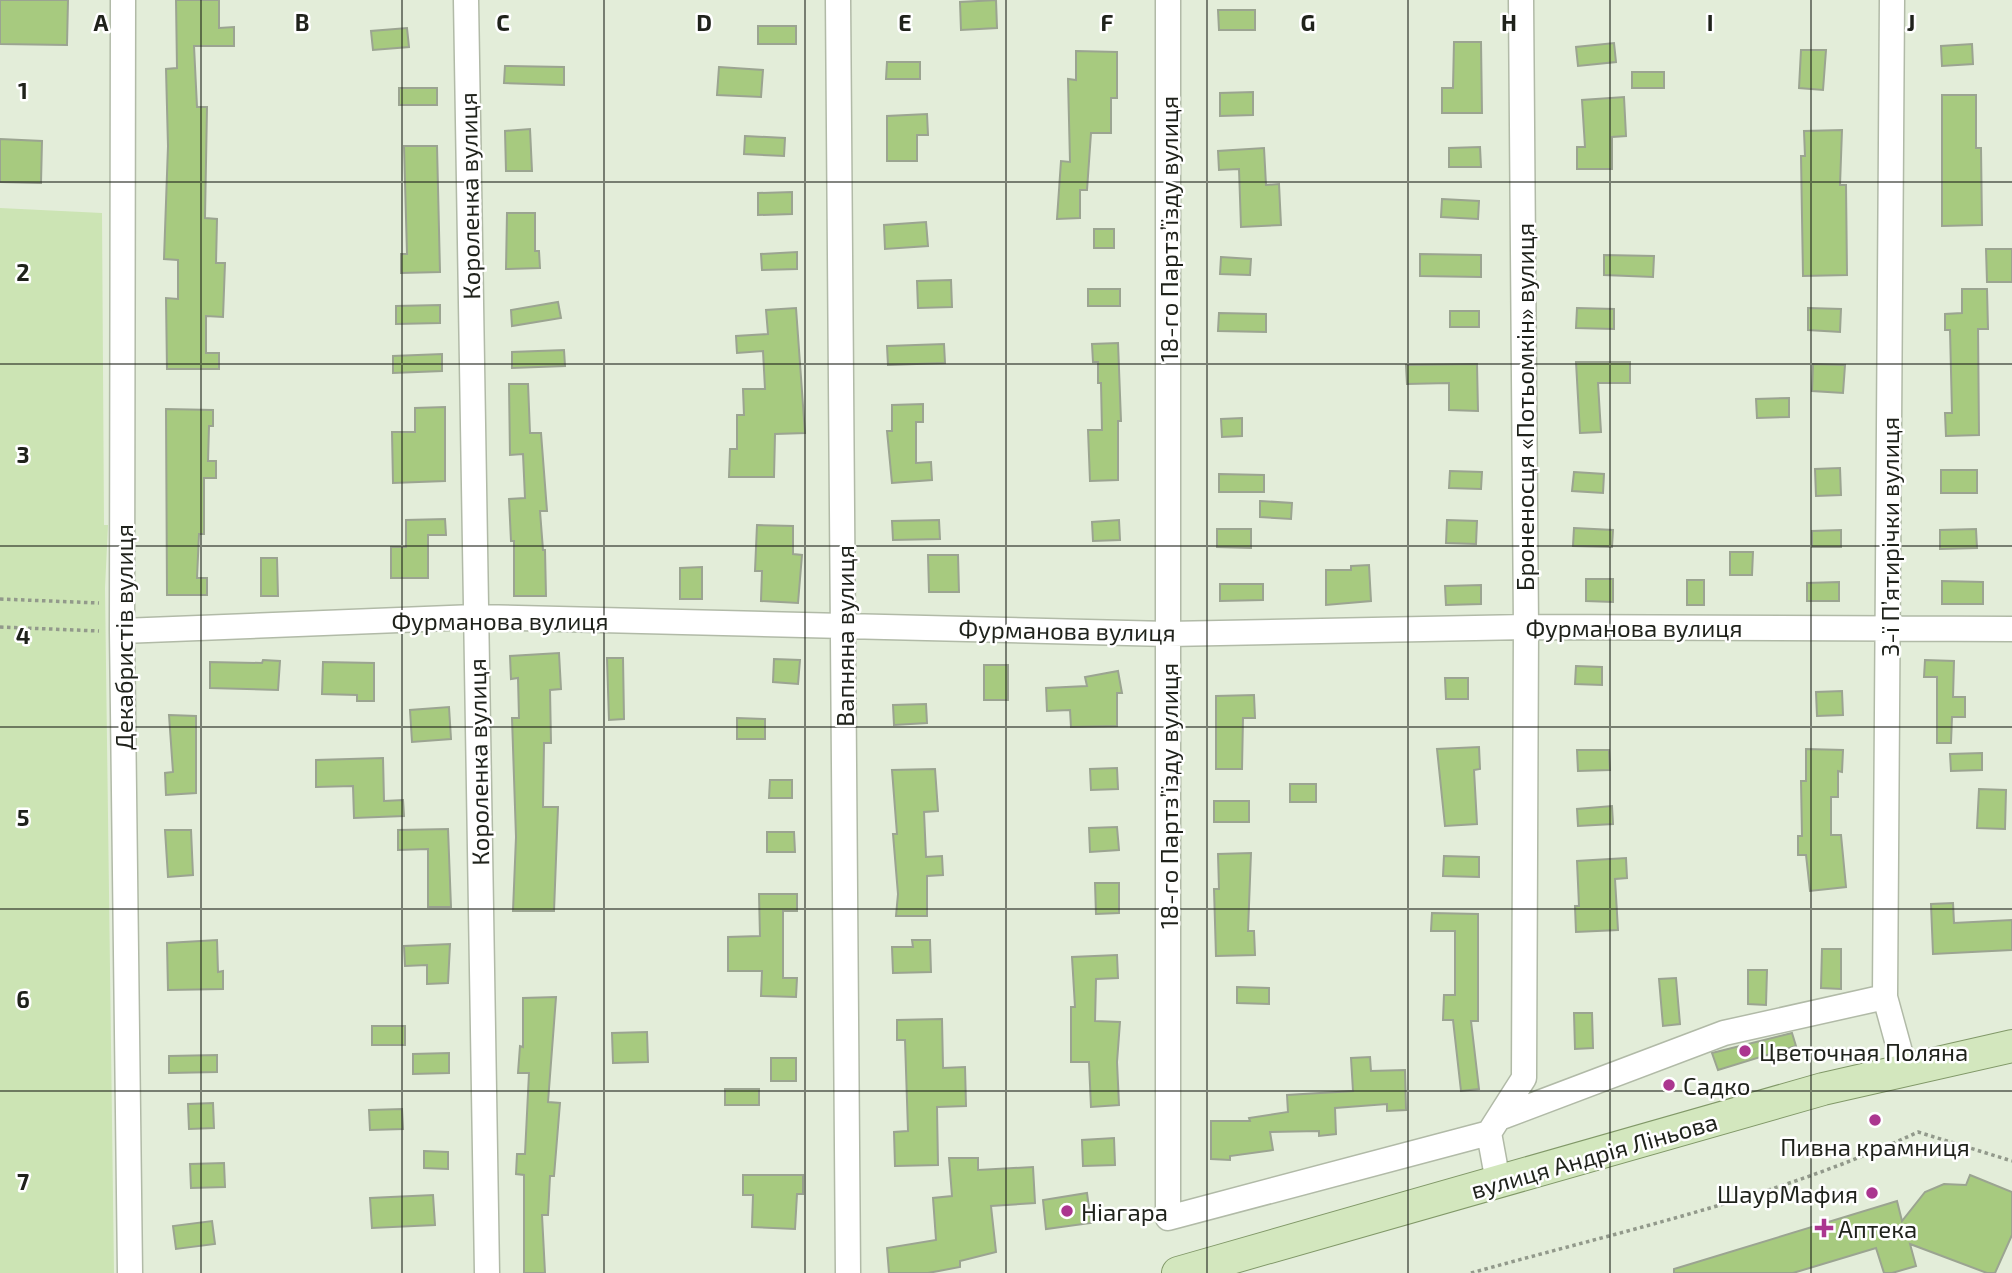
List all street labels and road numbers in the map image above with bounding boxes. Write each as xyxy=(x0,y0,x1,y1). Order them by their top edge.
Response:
street label: Короленка вулиця xyxy=(453,92,486,300)
street label: 18-го Партз’їзду вулиця xyxy=(1154,96,1184,362)
street label: Броненосця «Потьомкін» вулиця xyxy=(1510,223,1540,591)
street label: 3-ї П’ятирічки вулиця xyxy=(1875,417,1905,657)
street label: Декабристів вулиця xyxy=(109,524,139,750)
street label: Вапняна вулиця xyxy=(830,545,860,727)
street label: Фурманова вулиця xyxy=(391,606,609,636)
street label: Фурманова вулиця xyxy=(1525,613,1743,643)
street label: Фурманова вулиця xyxy=(958,614,1176,647)
street label: Короленка вулиця xyxy=(462,658,495,866)
street label: 18-го Партз’їзду вулиця xyxy=(1154,663,1184,929)
street label: вулиця Андрія Ліньова xyxy=(1467,1106,1721,1205)

